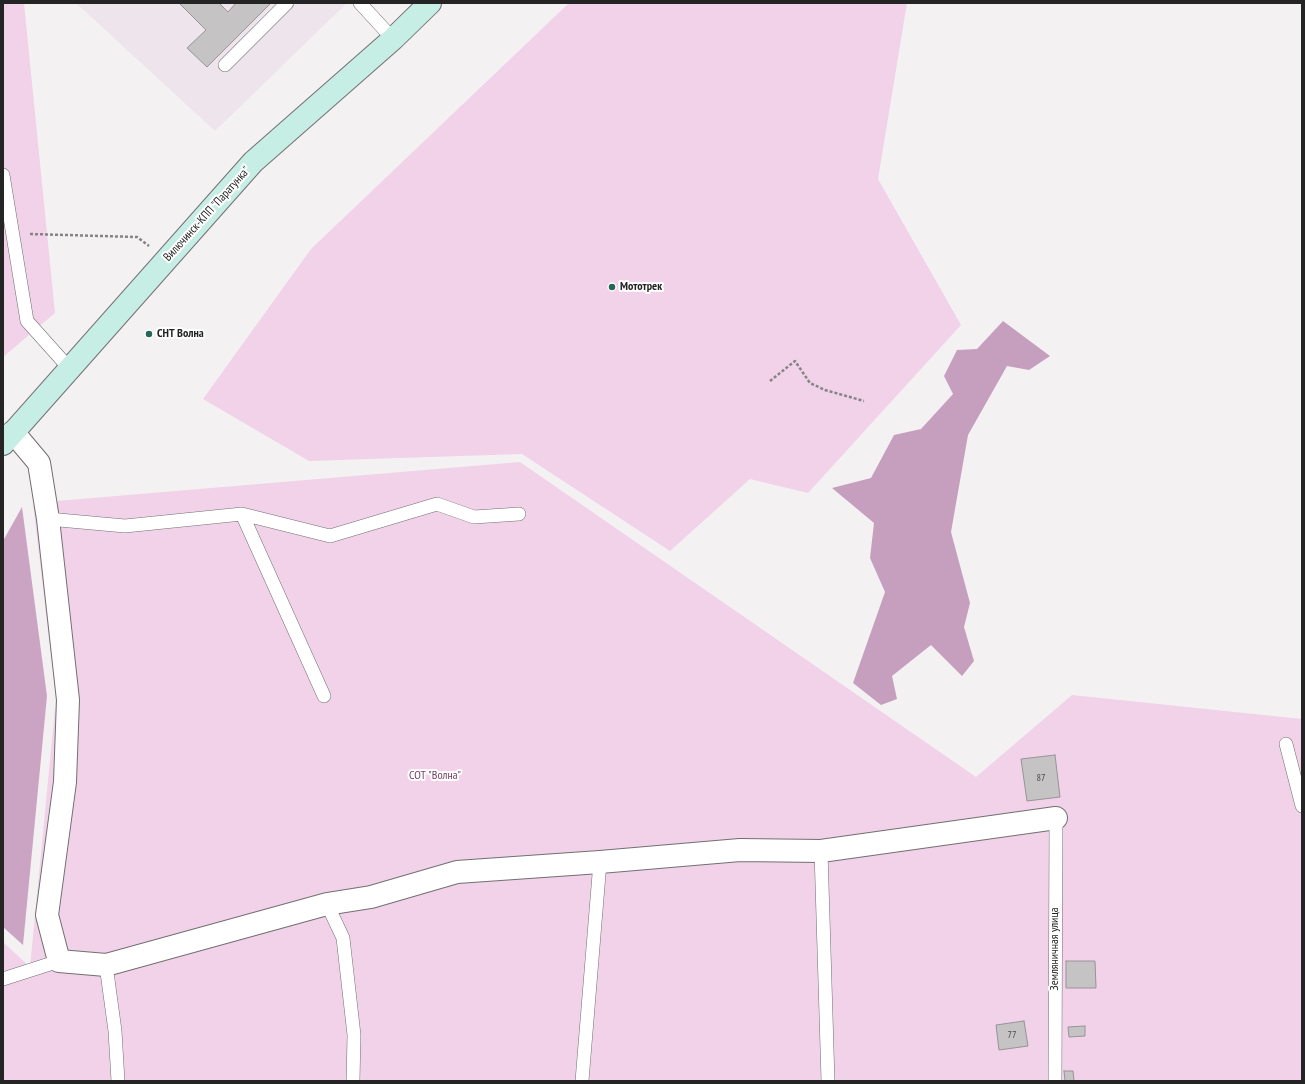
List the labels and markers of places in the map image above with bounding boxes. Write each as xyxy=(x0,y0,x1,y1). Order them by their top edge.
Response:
place label: Мототрек xyxy=(620,280,662,294)
marker: Мототрек xyxy=(607,282,617,292)
place label: СНТ Волна xyxy=(157,327,204,341)
marker: СНТ Волна xyxy=(144,329,154,339)

